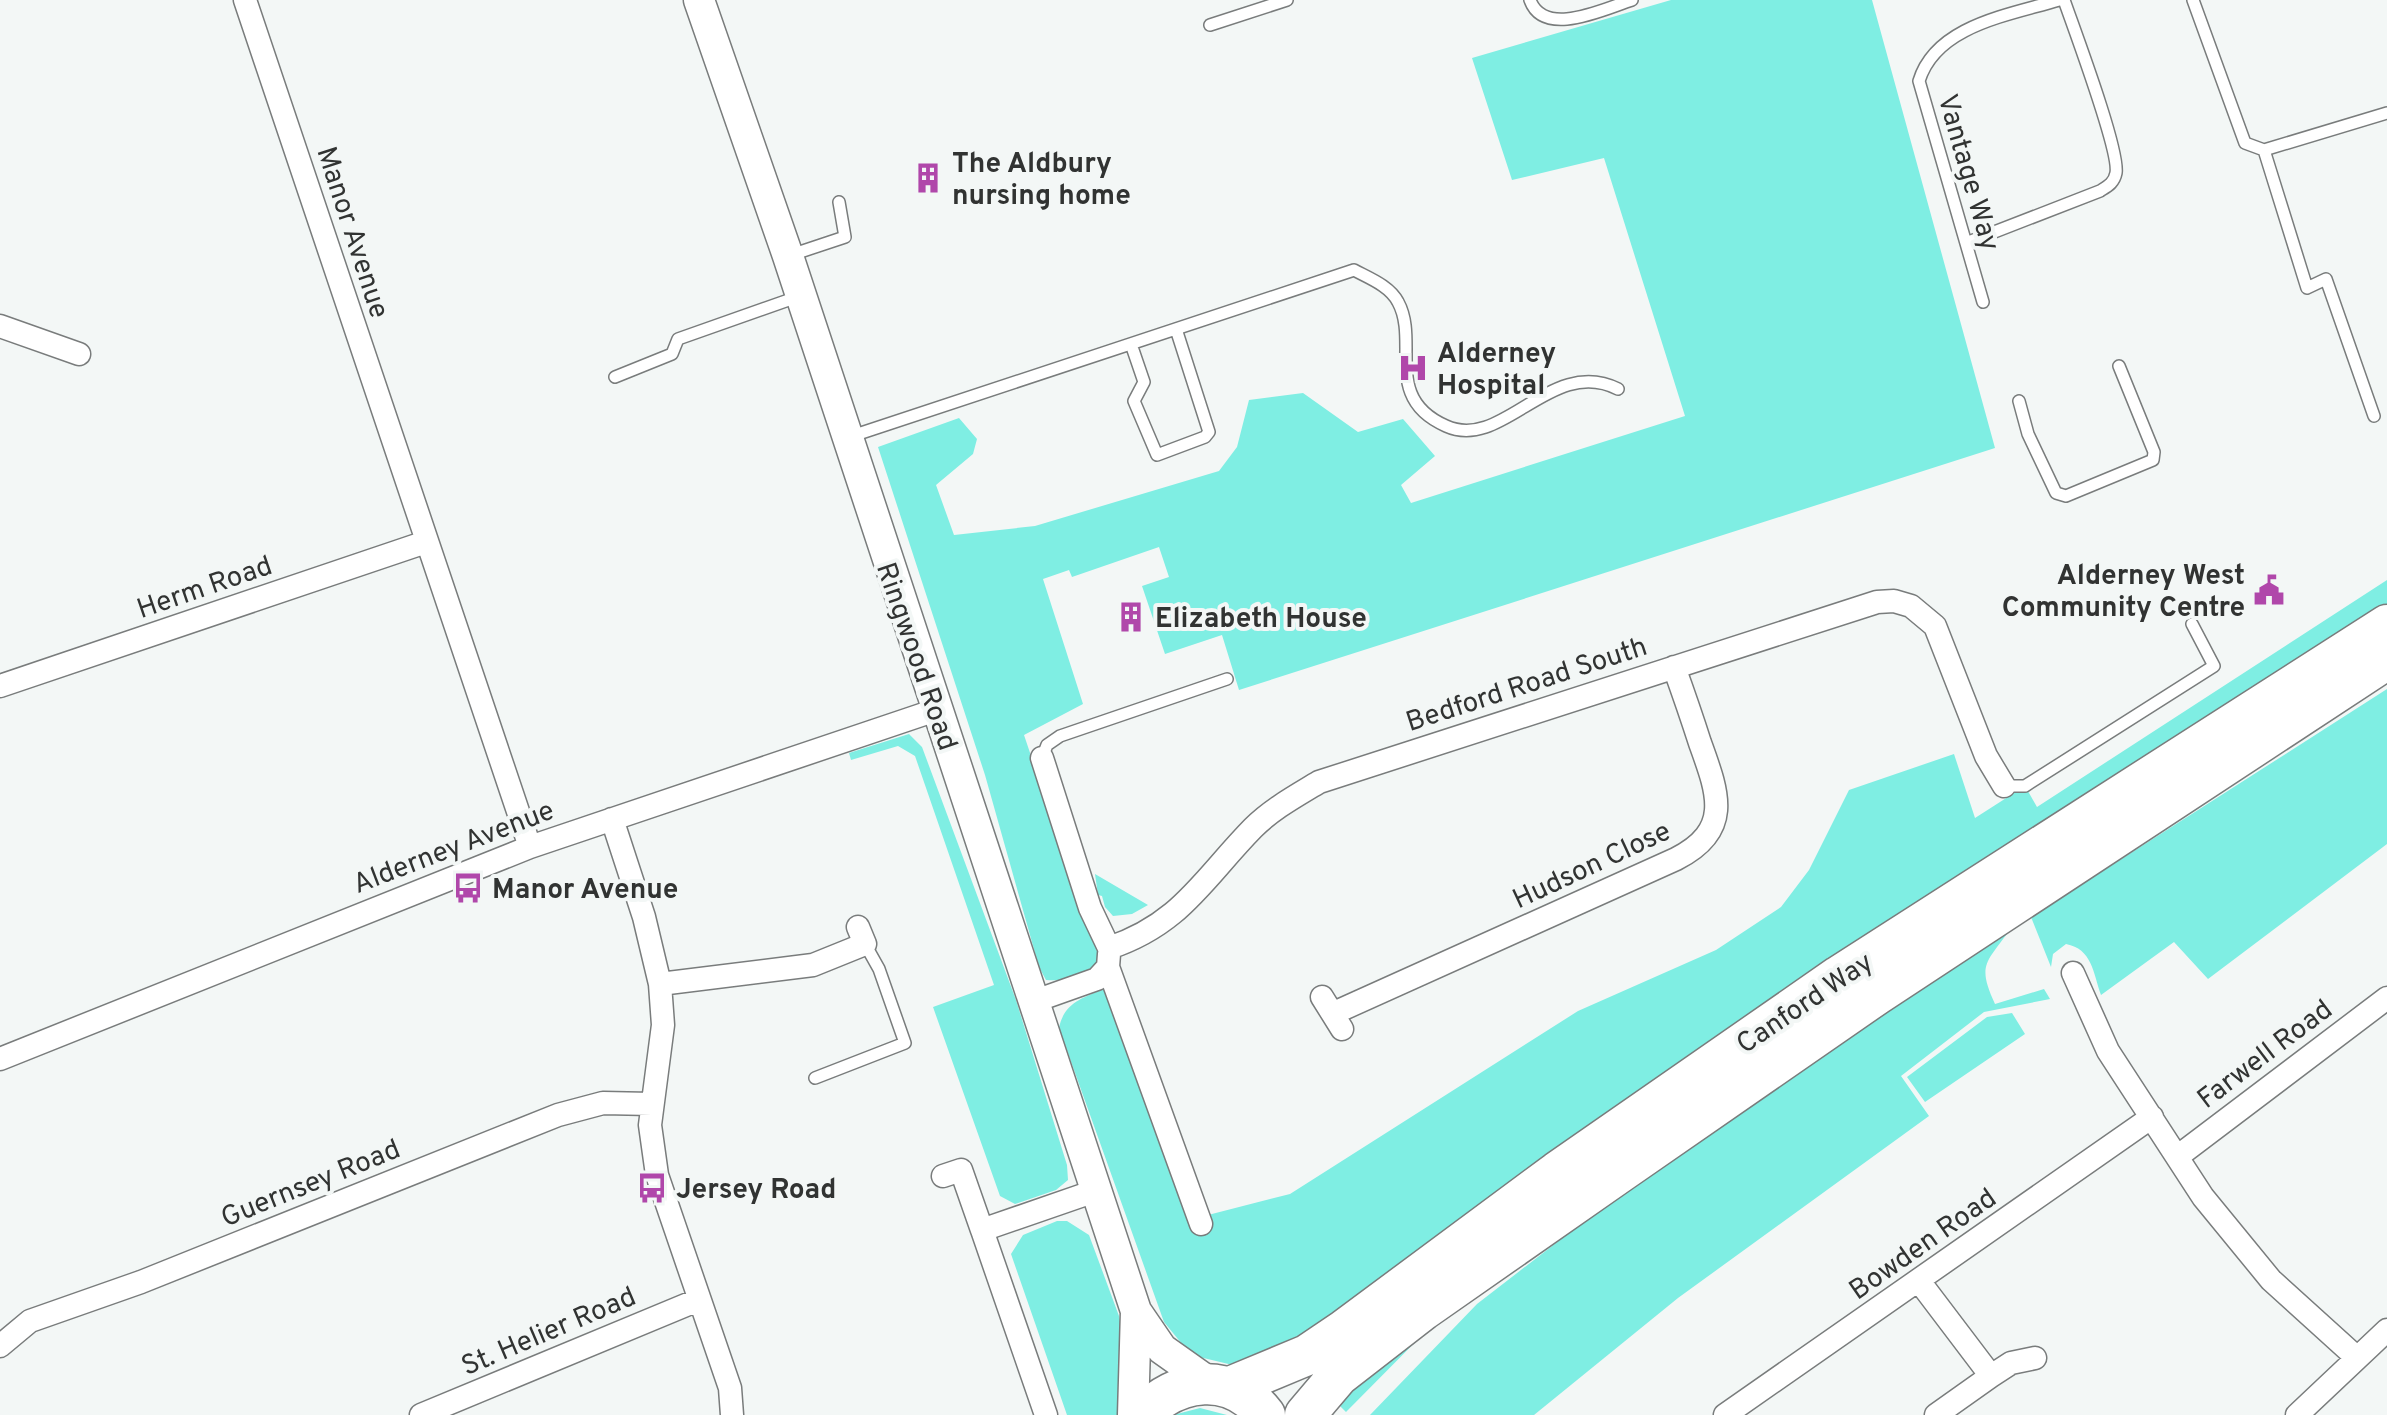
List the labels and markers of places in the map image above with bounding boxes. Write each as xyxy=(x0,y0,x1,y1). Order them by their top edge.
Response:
place label: The Aldbury nursing home xyxy=(952,147,1131,215)
building icon: The Aldbury nursing home xyxy=(911,161,945,195)
place label: Alderney Hospital xyxy=(1437,337,1556,405)
hospital icon: Alderney Hospital xyxy=(1396,351,1430,385)
place label: Alderney West Community Centre xyxy=(2002,559,2245,627)
public building icon: Alderney West Community Centre xyxy=(2252,573,2286,607)
building icon: Elizabeth House xyxy=(1114,600,1148,634)
place label: Elizabeth House xyxy=(1155,602,1367,638)
bus stop icon: Manor Avenue xyxy=(451,871,485,905)
place label: Manor Avenue xyxy=(492,873,678,909)
bus stop icon: Jersey Road xyxy=(635,1171,669,1205)
place label: Jersey Road xyxy=(676,1173,837,1209)

